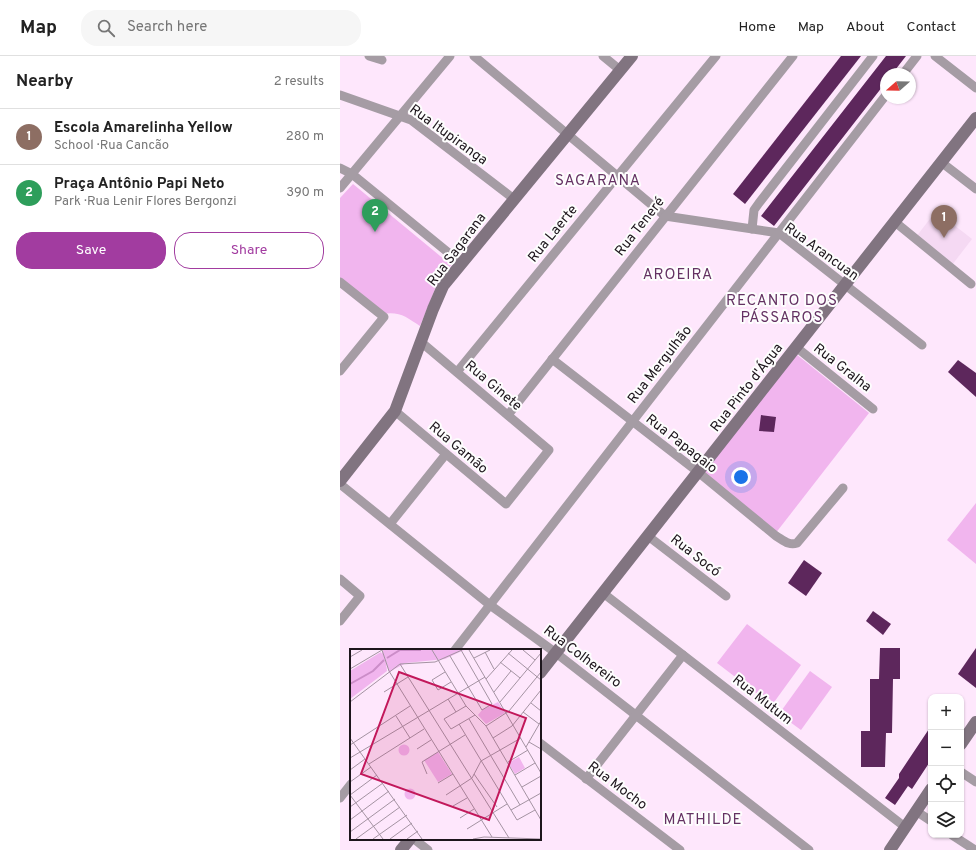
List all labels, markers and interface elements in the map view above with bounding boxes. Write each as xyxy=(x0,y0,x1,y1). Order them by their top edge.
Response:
search box xyxy=(81,10,361,46)
text: Map xyxy=(20,16,57,40)
icon: search xyxy=(95,17,117,39)
text: Search here xyxy=(127,18,207,37)
text: Home xyxy=(739,19,776,36)
text: Map xyxy=(798,19,824,36)
text: About xyxy=(846,19,885,36)
text: Contact xyxy=(907,19,956,36)
north arrow xyxy=(880,68,916,104)
text: Nearby xyxy=(16,71,73,93)
text: 2 results xyxy=(274,74,324,90)
street label: Rua Itupiranga xyxy=(406,101,490,169)
text: Escola Amarelinha Yellow xyxy=(54,119,233,138)
text: 1 xyxy=(26,129,32,145)
text: 280 m xyxy=(286,129,324,145)
text: School · Rua Cancão xyxy=(54,138,169,154)
district label: SAGARANA xyxy=(555,172,641,191)
text: Praça Antônio Papi Neto xyxy=(54,175,225,194)
text: 2 xyxy=(25,185,33,201)
text: 390 m xyxy=(286,185,324,201)
text: Park · Rua Lenir Flores Bergonzi xyxy=(54,194,237,210)
street label: Rua Teneré xyxy=(612,194,668,260)
pin: 2 xyxy=(362,199,388,232)
street label: Rua Laerte xyxy=(525,202,582,266)
pin: 1 xyxy=(931,205,957,238)
street label: Rua Sagarana xyxy=(424,210,490,290)
street label: Rua Arancuan xyxy=(781,220,862,285)
button: Save xyxy=(16,232,166,269)
button: Share xyxy=(174,232,324,269)
district label: AROEIRA xyxy=(643,266,713,285)
district label: RECANTO DOS PÁSSAROS xyxy=(726,292,838,328)
street label: Rua Mergulhão xyxy=(624,322,696,407)
street label: Rua Pinto d'Água xyxy=(707,340,787,436)
street label: Rua Gralha xyxy=(810,340,874,396)
street label: Rua Ginete xyxy=(461,357,525,415)
street label: Rua Papagaio xyxy=(642,411,720,478)
street label: Rua Gamão xyxy=(425,419,491,478)
your location xyxy=(731,467,751,487)
street label: Rua Socó xyxy=(667,531,724,581)
street label: Rua Colhereiro xyxy=(540,622,625,692)
inset map xyxy=(350,649,541,840)
street label: Rua Mutum xyxy=(729,671,796,729)
map controls xyxy=(928,694,964,838)
button: + xyxy=(928,694,964,730)
button: − xyxy=(928,730,964,766)
street label: Rua Mocho xyxy=(584,758,650,814)
button: locate xyxy=(928,766,964,802)
button: layers xyxy=(928,802,964,838)
district label: MATHILDE xyxy=(663,811,743,830)

